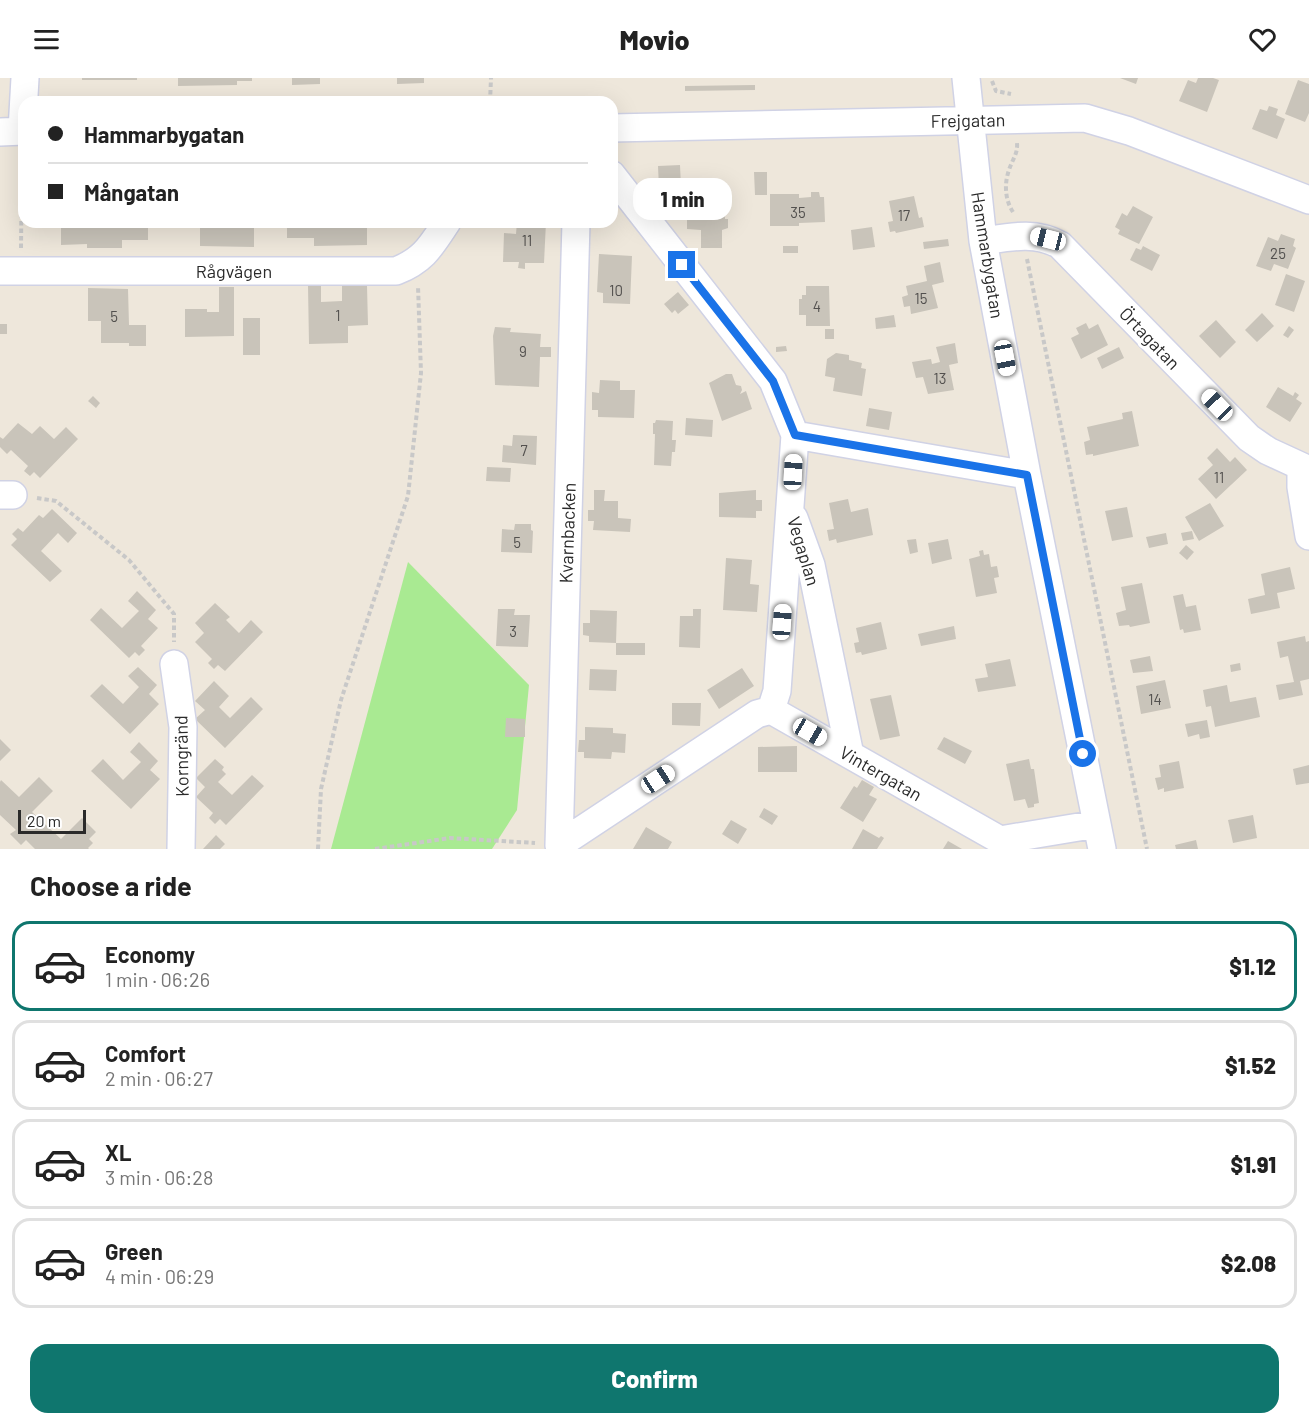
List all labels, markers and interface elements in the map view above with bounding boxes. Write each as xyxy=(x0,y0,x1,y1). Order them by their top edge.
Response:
icon: menu xyxy=(30,23,63,56)
text: Movio xyxy=(620,23,689,55)
icon: heart xyxy=(1246,23,1279,56)
street label: Frejgatan xyxy=(930,108,1006,132)
text: Hammarbygatan xyxy=(84,121,244,147)
callout: 1 min xyxy=(632,178,732,220)
text: Mångatan xyxy=(84,179,179,205)
text: 1 min xyxy=(661,187,704,211)
street label: Hammarbygatan xyxy=(967,190,1009,320)
house number: 35 xyxy=(790,203,806,221)
house number: 17 xyxy=(898,206,910,224)
car xyxy=(1028,226,1068,252)
house number: 11 xyxy=(522,231,532,249)
house number: 25 xyxy=(1270,244,1286,262)
route end xyxy=(668,251,695,278)
street label: Rågvägen xyxy=(196,260,272,282)
house number: 10 xyxy=(609,281,623,299)
house number: 15 xyxy=(915,289,927,307)
house number: 4 xyxy=(813,297,821,315)
street label: Örtagatan xyxy=(1115,302,1185,374)
house number: 1 xyxy=(335,306,341,324)
house number: 5 xyxy=(110,307,118,325)
car xyxy=(993,339,1017,377)
house number: 9 xyxy=(519,342,527,360)
house number: 13 xyxy=(934,369,946,387)
car xyxy=(1198,386,1236,424)
house number: 7 xyxy=(520,441,528,459)
car xyxy=(783,454,803,490)
house number: 11 xyxy=(1214,468,1224,486)
street label: Kvarnbacken xyxy=(554,482,580,584)
street label: Vegaplan xyxy=(783,514,825,588)
house number: 5 xyxy=(513,533,521,551)
car xyxy=(772,603,792,641)
house number: 3 xyxy=(509,622,517,640)
house number: 14 xyxy=(1148,690,1162,708)
street label: Korngränd xyxy=(169,715,193,797)
car xyxy=(790,715,830,749)
route start xyxy=(1069,740,1096,767)
street label: Vintergatan xyxy=(836,741,926,805)
car xyxy=(638,762,678,796)
scale bar xyxy=(18,807,86,834)
text: 20 m xyxy=(27,811,61,830)
text: Choose a ride xyxy=(30,869,192,901)
icon: car xyxy=(33,939,87,993)
text: Economy xyxy=(105,941,195,967)
text: $1.12 xyxy=(1229,953,1276,979)
text: 1 min · 06:26 xyxy=(105,967,210,991)
icon: car xyxy=(33,1038,87,1092)
text: Comfort xyxy=(105,1040,186,1066)
text: $1.52 xyxy=(1225,1052,1276,1078)
text: 2 min · 06:27 xyxy=(105,1066,213,1090)
icon: car xyxy=(33,1137,87,1191)
text: XL xyxy=(105,1139,131,1165)
text: $1.91 xyxy=(1231,1151,1276,1177)
text: 3 min · 06:28 xyxy=(105,1165,213,1189)
icon: car xyxy=(33,1236,87,1290)
text: Green xyxy=(105,1238,163,1264)
text: $2.08 xyxy=(1221,1250,1276,1276)
text: 4 min · 06:29 xyxy=(105,1264,214,1288)
button: Confirm xyxy=(30,1344,1279,1413)

